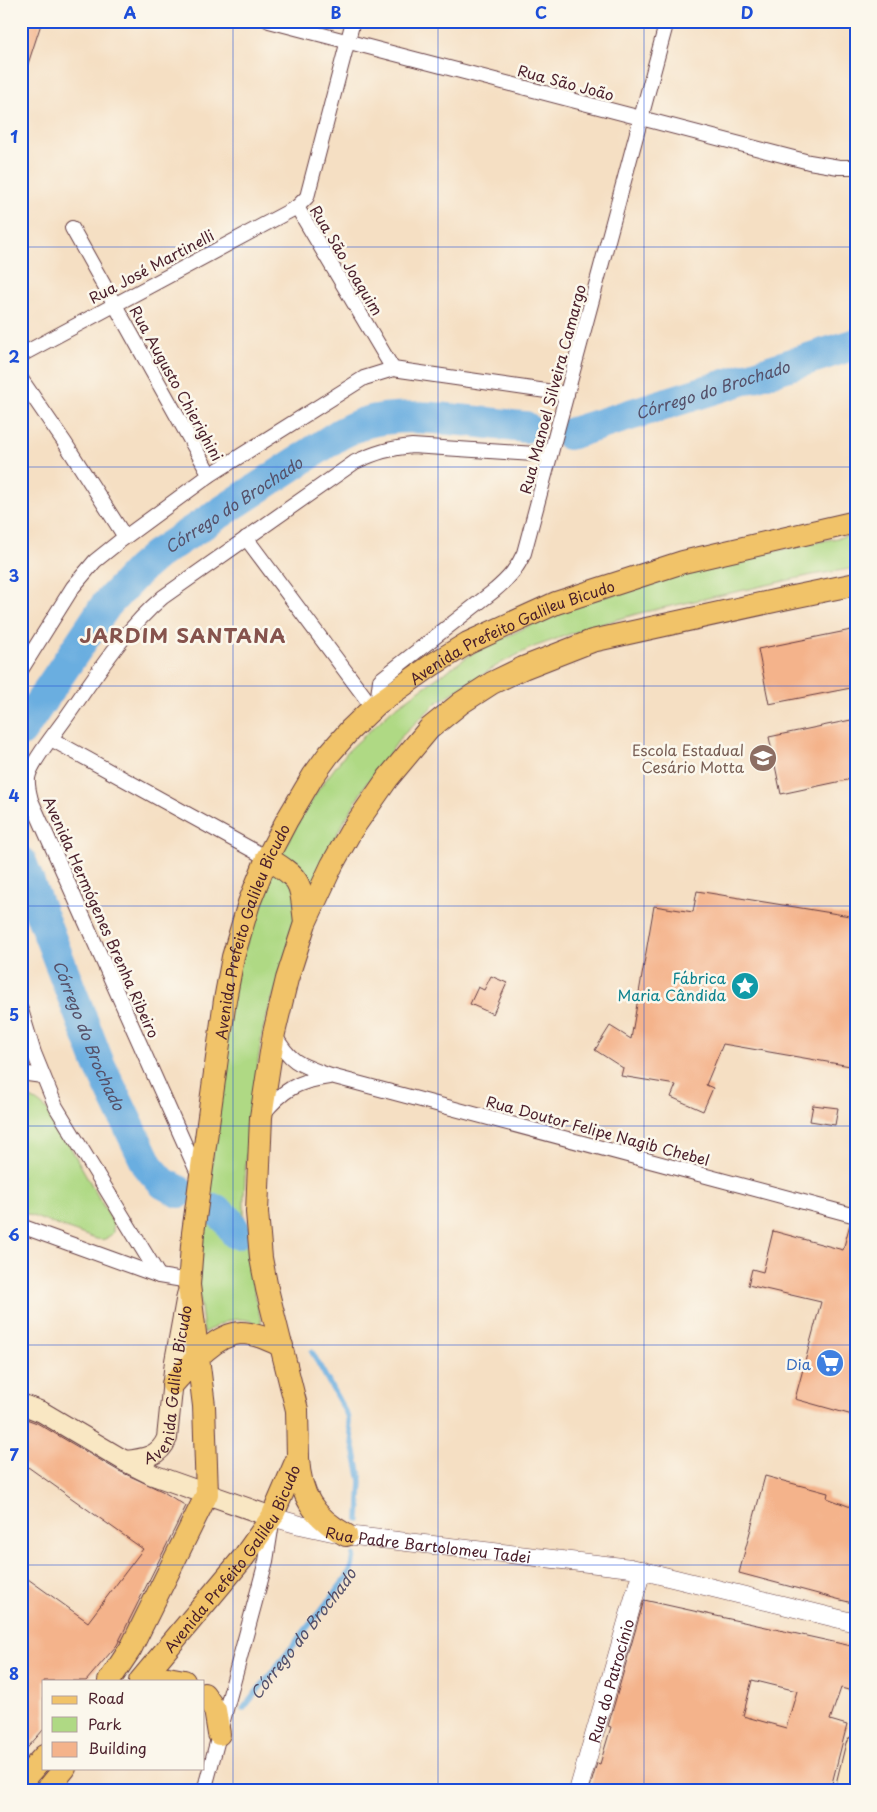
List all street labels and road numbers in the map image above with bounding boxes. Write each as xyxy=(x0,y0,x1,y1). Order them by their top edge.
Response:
street label: Rua São João xyxy=(515,58,617,106)
street label: Rua São Joaquim xyxy=(305,200,389,320)
street label: Rua José Martinelli xyxy=(84,223,218,309)
street label: Rua Manoel Silveira Camargo xyxy=(513,282,591,496)
street label: Rua Augusto Chierighini xyxy=(125,301,229,465)
street label: Avenida Prefeito Galileu Bicudo xyxy=(404,573,617,690)
street label: Avenida Hermógenes Brenha Ribeiro xyxy=(38,793,166,1041)
street label: Avenida Prefeito Galileu Bicudo xyxy=(208,819,295,1041)
street label: Rua Doutor Felipe Nagib Chebel xyxy=(484,1089,712,1171)
street label: Avenida Galileu Bicudo xyxy=(140,1303,196,1469)
street label: Avenida Prefeito Galileu Bicudo xyxy=(158,1461,305,1657)
street label: Rua Padre Bartolomeu Tadei xyxy=(324,1519,532,1568)
street label: Rua do Patrocínio xyxy=(581,1616,639,1745)

